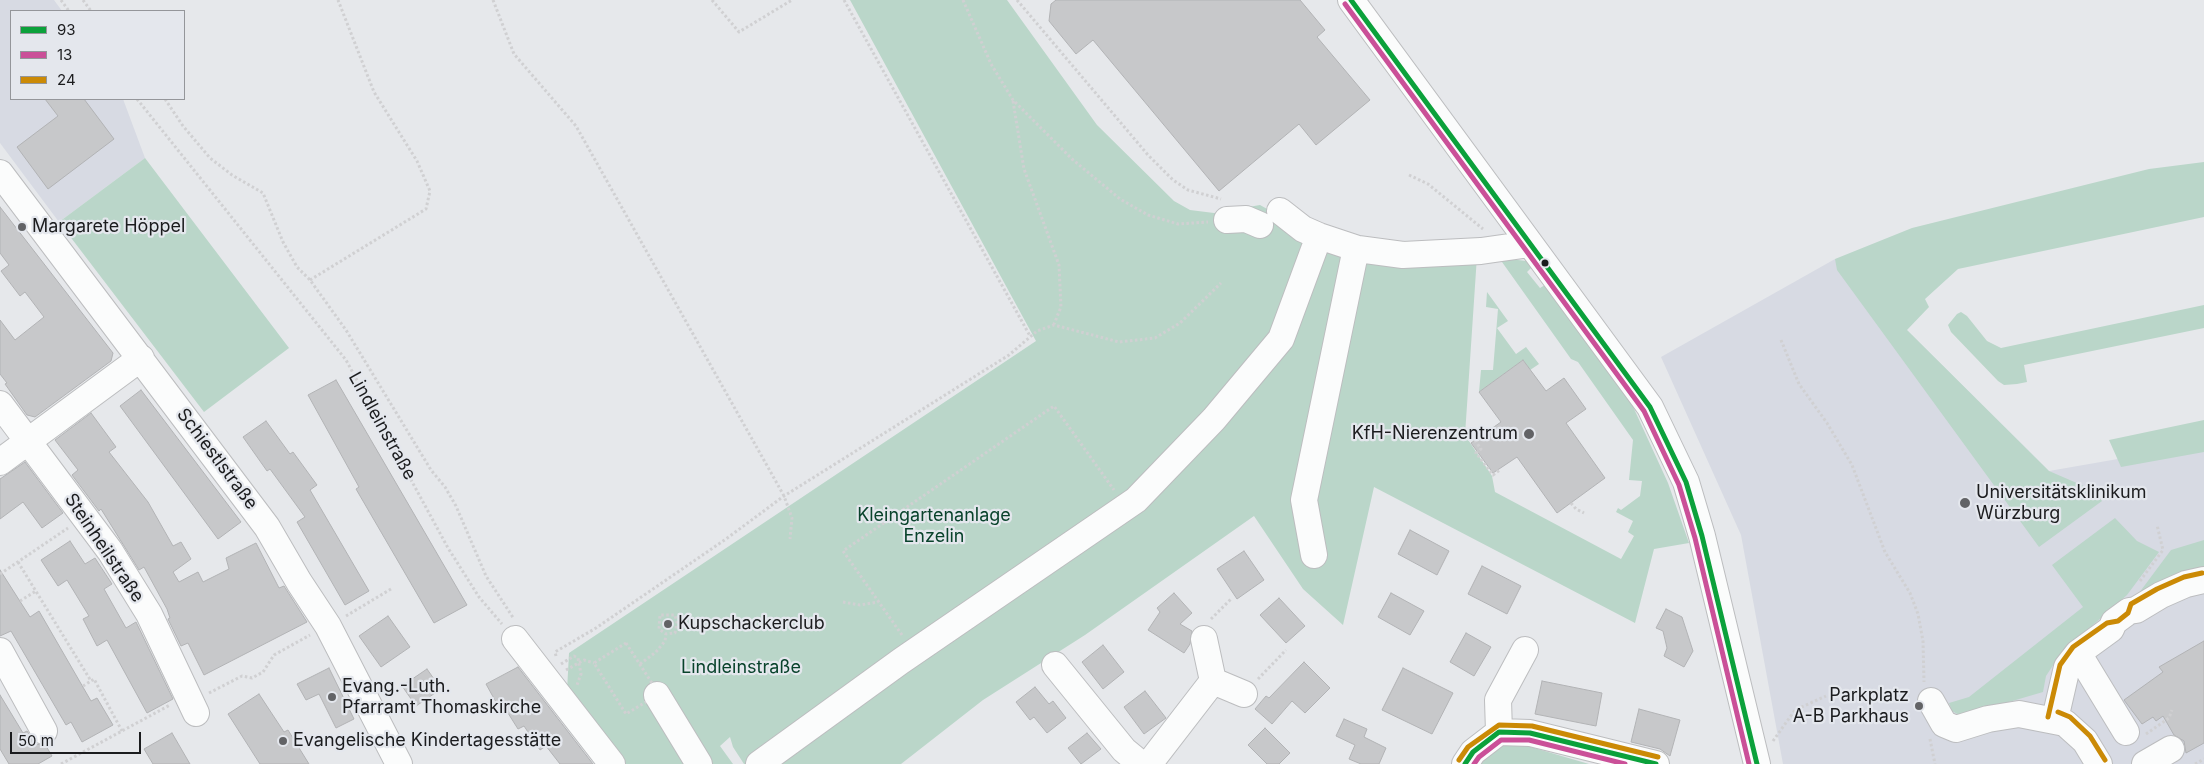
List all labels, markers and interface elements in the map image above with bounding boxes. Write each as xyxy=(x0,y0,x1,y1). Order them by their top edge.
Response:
legend xyxy=(10,10,185,100)
text: 93 xyxy=(57,20,76,39)
text: 13 xyxy=(57,45,72,64)
text: 24 xyxy=(57,70,76,89)
place label: Margarete Höppel xyxy=(32,216,185,238)
marker: Margarete Höppel xyxy=(16,221,28,233)
unlabelled marker xyxy=(1540,258,1550,268)
street label: Lindleinstraße xyxy=(343,368,421,484)
street label: Schiestlstraße xyxy=(172,404,262,514)
place label: KfH-Nierenzentrum xyxy=(1352,423,1518,445)
marker: KfH-Nierenzentrum xyxy=(1522,427,1536,441)
place label: Universitätsklinikum Würzburg xyxy=(1976,482,2146,524)
street label: Steinheilstraße xyxy=(60,490,148,606)
marker: Universitätsklinikum Würzburg xyxy=(1958,496,1972,510)
park label: Kleingartenanlage Enzelin xyxy=(857,505,1011,548)
place label: Kupschackerclub xyxy=(678,613,825,635)
marker: Kupschackerclub xyxy=(662,618,674,630)
park label: Lindleinstraße xyxy=(681,657,801,679)
place label: Evang.-Luth. Pfarramt Thomaskirche xyxy=(342,676,541,719)
place label: Parkplatz A-B Parkhaus xyxy=(1793,685,1909,728)
marker: Evang.-Luth. Pfarramt Thomaskirche xyxy=(326,691,338,703)
marker: Parkplatz A-B Parkhaus xyxy=(1913,700,1925,712)
scale bar xyxy=(12,722,144,754)
place label: Evangelische Kindertagesstätte xyxy=(293,730,561,752)
text: 50 m xyxy=(18,731,54,750)
marker: Evangelische Kindertagesstätte xyxy=(277,735,289,747)

